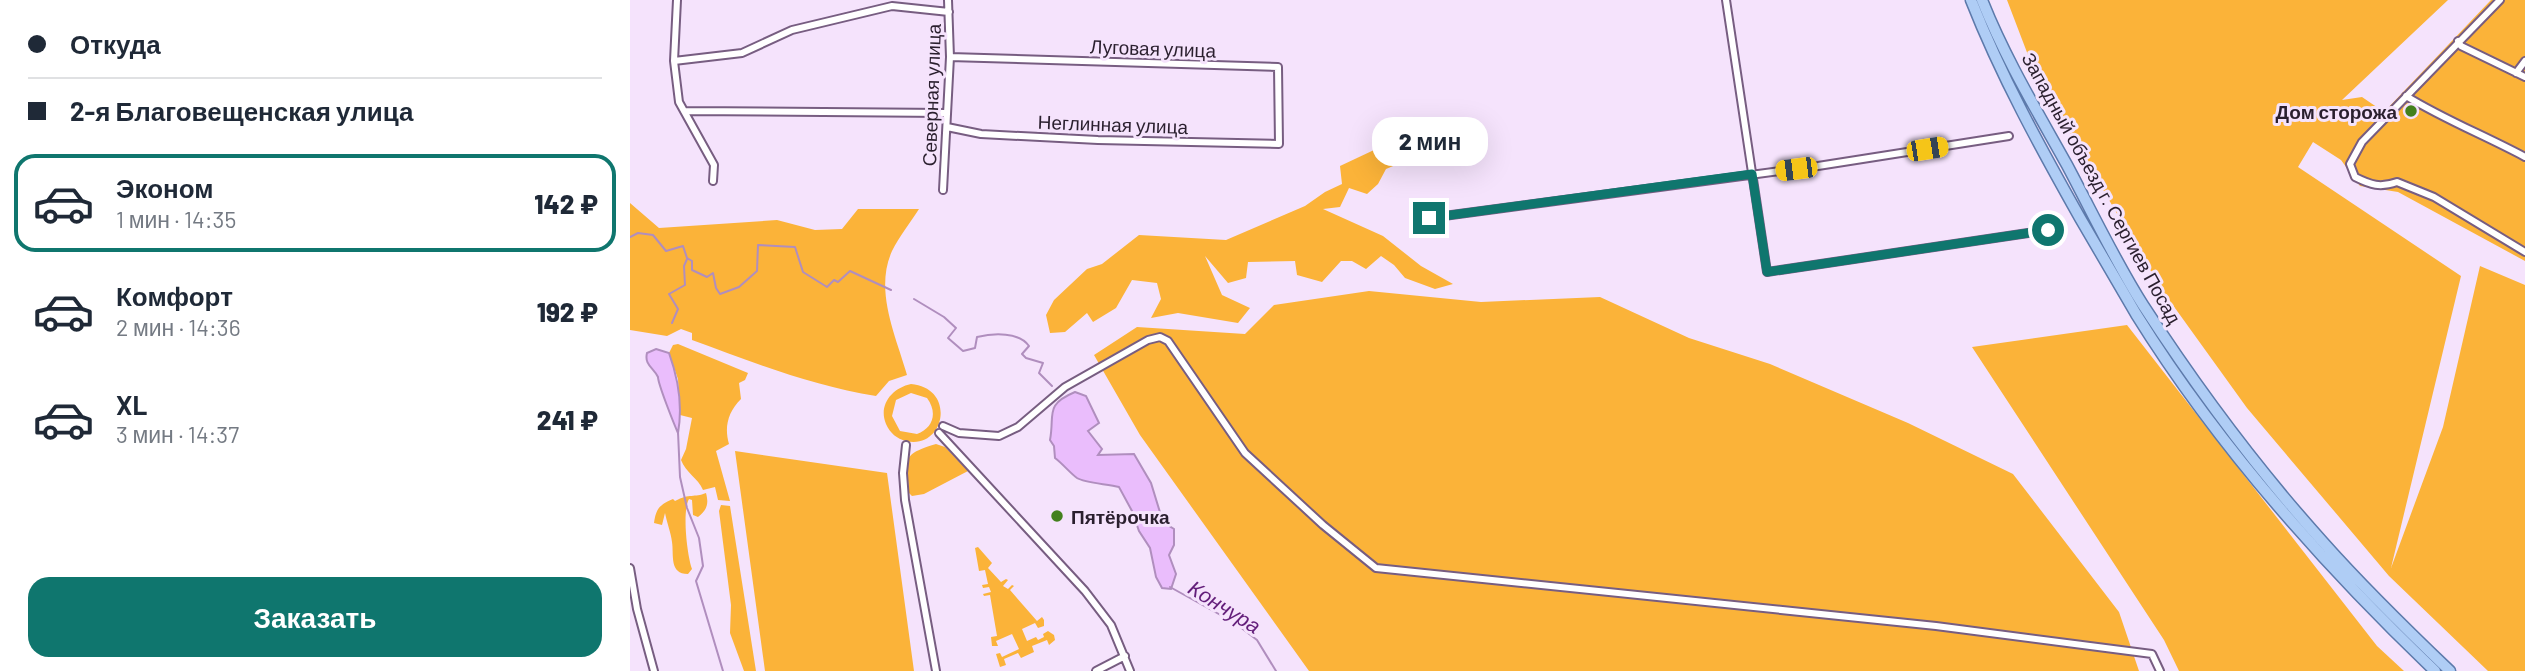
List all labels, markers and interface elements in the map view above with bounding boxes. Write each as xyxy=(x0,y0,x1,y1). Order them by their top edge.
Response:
street label: Северная улица xyxy=(917,23,945,167)
text: Откуда xyxy=(70,28,161,59)
street label: Луговая улица xyxy=(1090,34,1217,62)
street label: Западный объезд г. Сергиев Посад xyxy=(2018,48,2186,328)
text: 2-я Благовещенская улица xyxy=(70,95,413,126)
place label: Дом сторожа xyxy=(2276,100,2397,123)
marker: Дом сторожа xyxy=(2403,103,2419,119)
street label: Неглинная улица xyxy=(1037,110,1189,138)
callout: 2 мин xyxy=(1371,116,1487,166)
text: 2 мин xyxy=(1399,127,1461,155)
car xyxy=(1905,135,1950,163)
car xyxy=(1774,156,1819,182)
icon: car xyxy=(32,172,95,235)
text: Эконом xyxy=(116,172,214,203)
text: 142 ₽ xyxy=(534,188,598,219)
route end xyxy=(1413,202,1445,234)
text: 1 мин · 14:35 xyxy=(116,205,236,233)
route start xyxy=(2032,214,2064,246)
icon: car xyxy=(32,280,95,343)
text: Комфорт xyxy=(116,280,233,311)
text: 192 ₽ xyxy=(537,296,598,327)
text: 2 мин · 14:36 xyxy=(116,313,241,341)
icon: car xyxy=(32,388,95,451)
text: XL xyxy=(116,389,147,420)
text: 241 ₽ xyxy=(537,404,598,435)
text: 3 мин · 14:37 xyxy=(116,420,239,448)
place label: Пятёрочка xyxy=(1071,505,1170,528)
marker: Пятёрочка xyxy=(1049,508,1065,524)
water label: Кончура xyxy=(1184,574,1266,638)
button: Заказать xyxy=(28,577,602,657)

